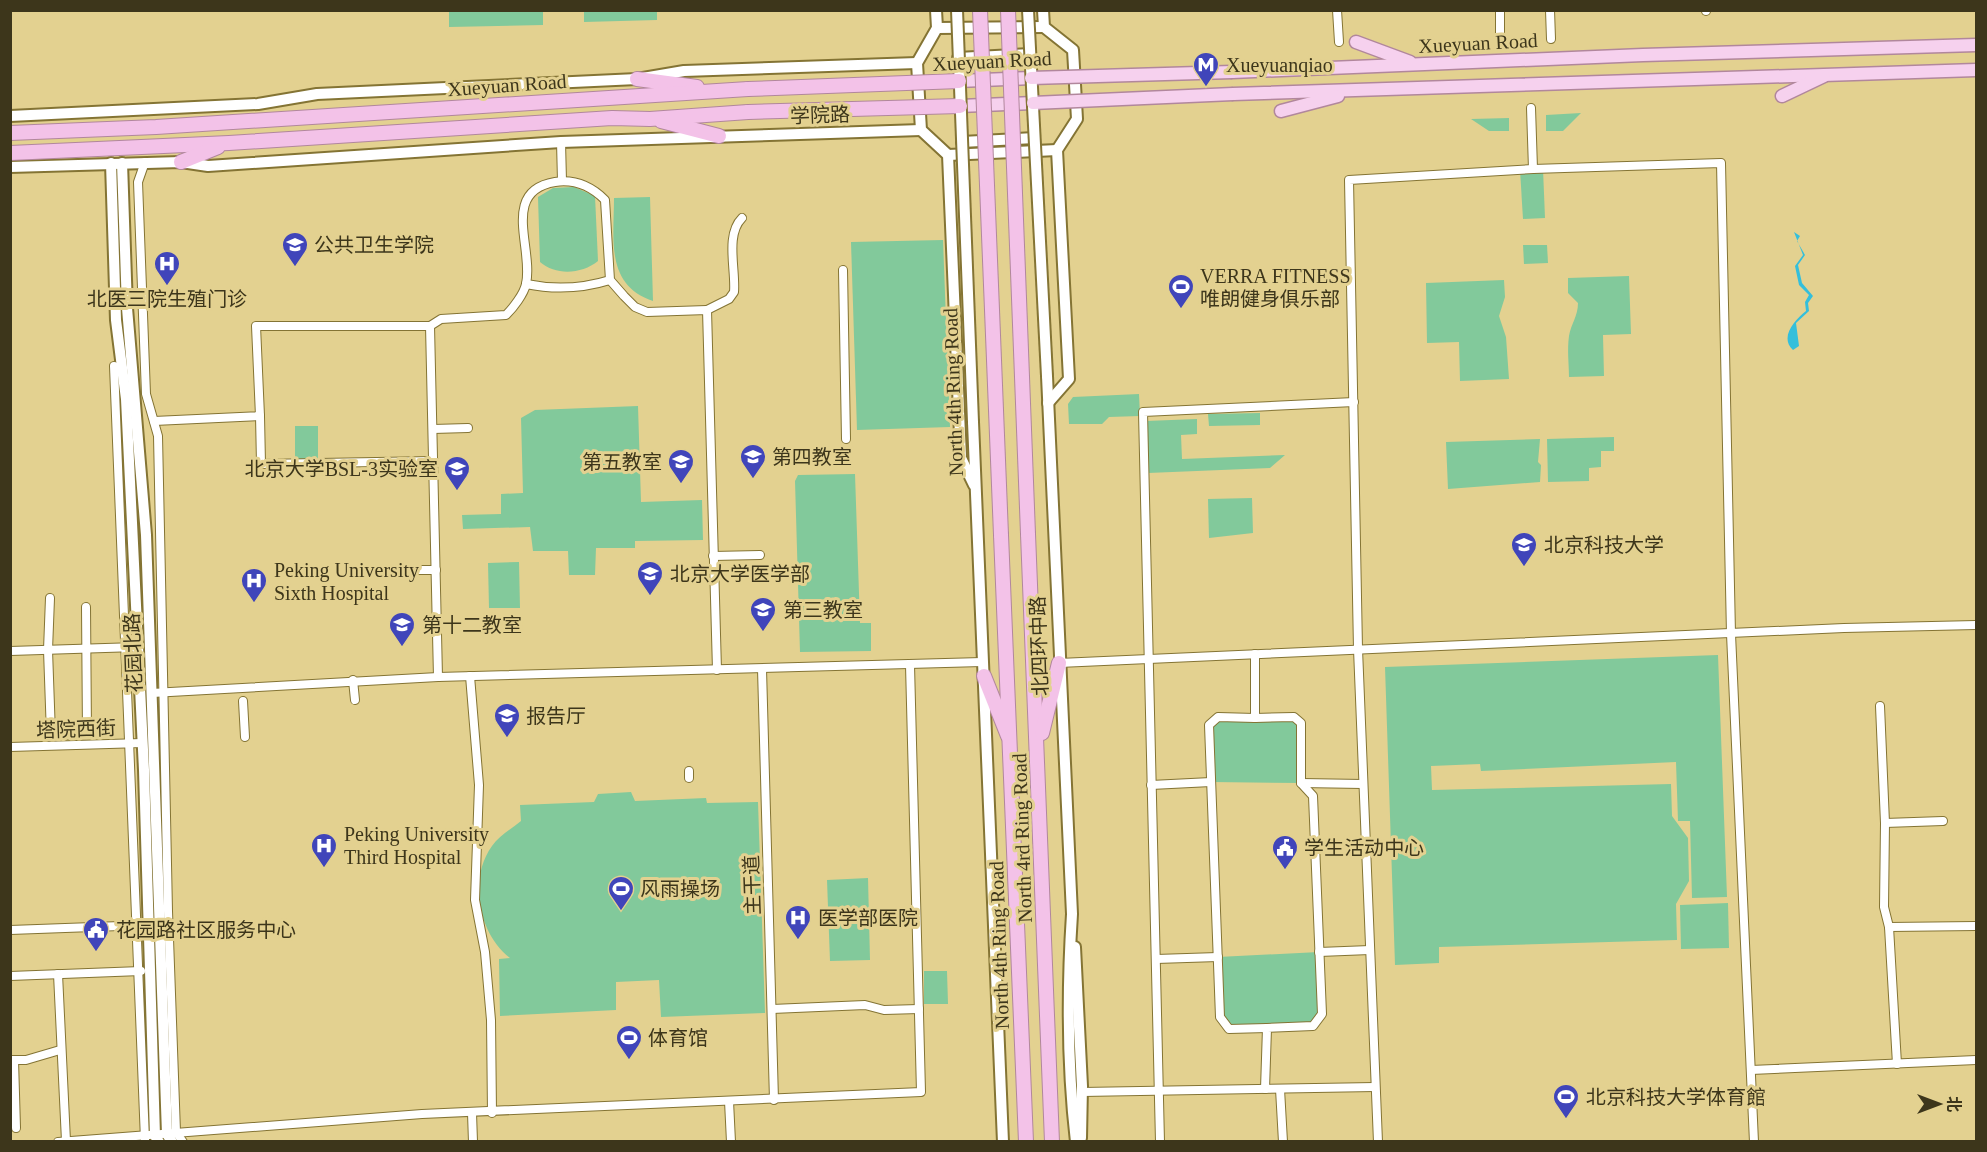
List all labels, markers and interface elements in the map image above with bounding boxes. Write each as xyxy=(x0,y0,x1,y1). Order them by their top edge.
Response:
street label: Xueyuan Road xyxy=(1418,29,1538,58)
street label: Xueyuan Road xyxy=(932,47,1052,76)
metro station icon: Xueyuanqiao xyxy=(1191,50,1221,88)
place label: Xueyuanqiao xyxy=(1226,54,1333,77)
street label: Xueyuan Road xyxy=(447,70,567,101)
street label: 学院路 xyxy=(790,103,850,127)
school or university icon: 公共卫生学院 xyxy=(280,230,310,268)
place label: 公共卫生学院 xyxy=(314,234,434,256)
hospital icon: 北医三院生殖门诊 xyxy=(152,249,182,287)
place label: VERRA FITNESS 唯朗健身俱乐部 xyxy=(1200,265,1351,310)
sports icon: VERRA FITNESS 唯朗健身俱乐部 xyxy=(1166,272,1196,310)
place label: 北医三院生殖门诊 xyxy=(87,288,247,310)
street label: North 4th Ring Road xyxy=(939,307,968,477)
school or university icon: 第四教室 xyxy=(738,442,768,480)
place label: 第四教室 xyxy=(772,446,852,468)
school or university icon: 第五教室 xyxy=(666,447,696,485)
place label: 第五教室 xyxy=(582,451,662,473)
school or university icon: 北京大学BSL-3实验室 xyxy=(442,454,472,492)
place label: 北京大学BSL-3实验室 xyxy=(245,458,438,480)
school or university icon: 北京科技大学 xyxy=(1509,530,1539,568)
place label: 北京科技大学 xyxy=(1544,534,1664,556)
place label: Peking University Sixth Hospital xyxy=(274,559,419,605)
school or university icon: 北京大学医学部 xyxy=(635,559,665,597)
place label: 北京大学医学部 xyxy=(670,563,810,585)
hospital icon: Peking University Sixth Hospital xyxy=(239,566,269,604)
school or university icon: 第三教室 xyxy=(748,595,778,633)
street label: 北四环中路 xyxy=(1026,596,1052,696)
place label: 第三教室 xyxy=(783,599,863,621)
school or university icon: 第十二教室 xyxy=(387,610,417,648)
street label: 花园北路 xyxy=(121,613,145,693)
place label: 第十二教室 xyxy=(422,614,522,636)
school or university icon: 报告厅 xyxy=(492,701,522,739)
place label: 报告厅 xyxy=(526,705,586,727)
street label: 塔院西街 xyxy=(36,717,116,741)
street label: North 4rd Ring Road xyxy=(1008,753,1037,923)
place label: Peking University Third Hospital xyxy=(344,823,489,869)
hospital icon: Peking University Third Hospital xyxy=(309,831,339,869)
public building icon: 学生活动中心 xyxy=(1270,833,1300,871)
place label: 学生活动中心 xyxy=(1304,837,1424,859)
street label: 主干道 xyxy=(740,855,764,915)
street label: North 4th Ring Road xyxy=(985,860,1014,1030)
sports icon: 风雨操场 xyxy=(606,874,636,912)
place label: 风雨操场 xyxy=(640,878,720,900)
hospital icon: 医学部医院 xyxy=(783,903,813,941)
place label: 医学部医院 xyxy=(818,907,918,929)
public building icon: 花园路社区服务中心 xyxy=(81,915,111,953)
place label: 花园路社区服务中心 xyxy=(116,919,296,941)
sports icon: 体育馆 xyxy=(614,1023,644,1061)
place label: 体育馆 xyxy=(648,1027,708,1049)
north arrow xyxy=(1909,1074,1969,1134)
sports icon: 北京科技大学体育館 xyxy=(1551,1082,1581,1120)
place label: 北京科技大学体育館 xyxy=(1586,1086,1766,1108)
text: 北 xyxy=(1945,1096,1962,1112)

